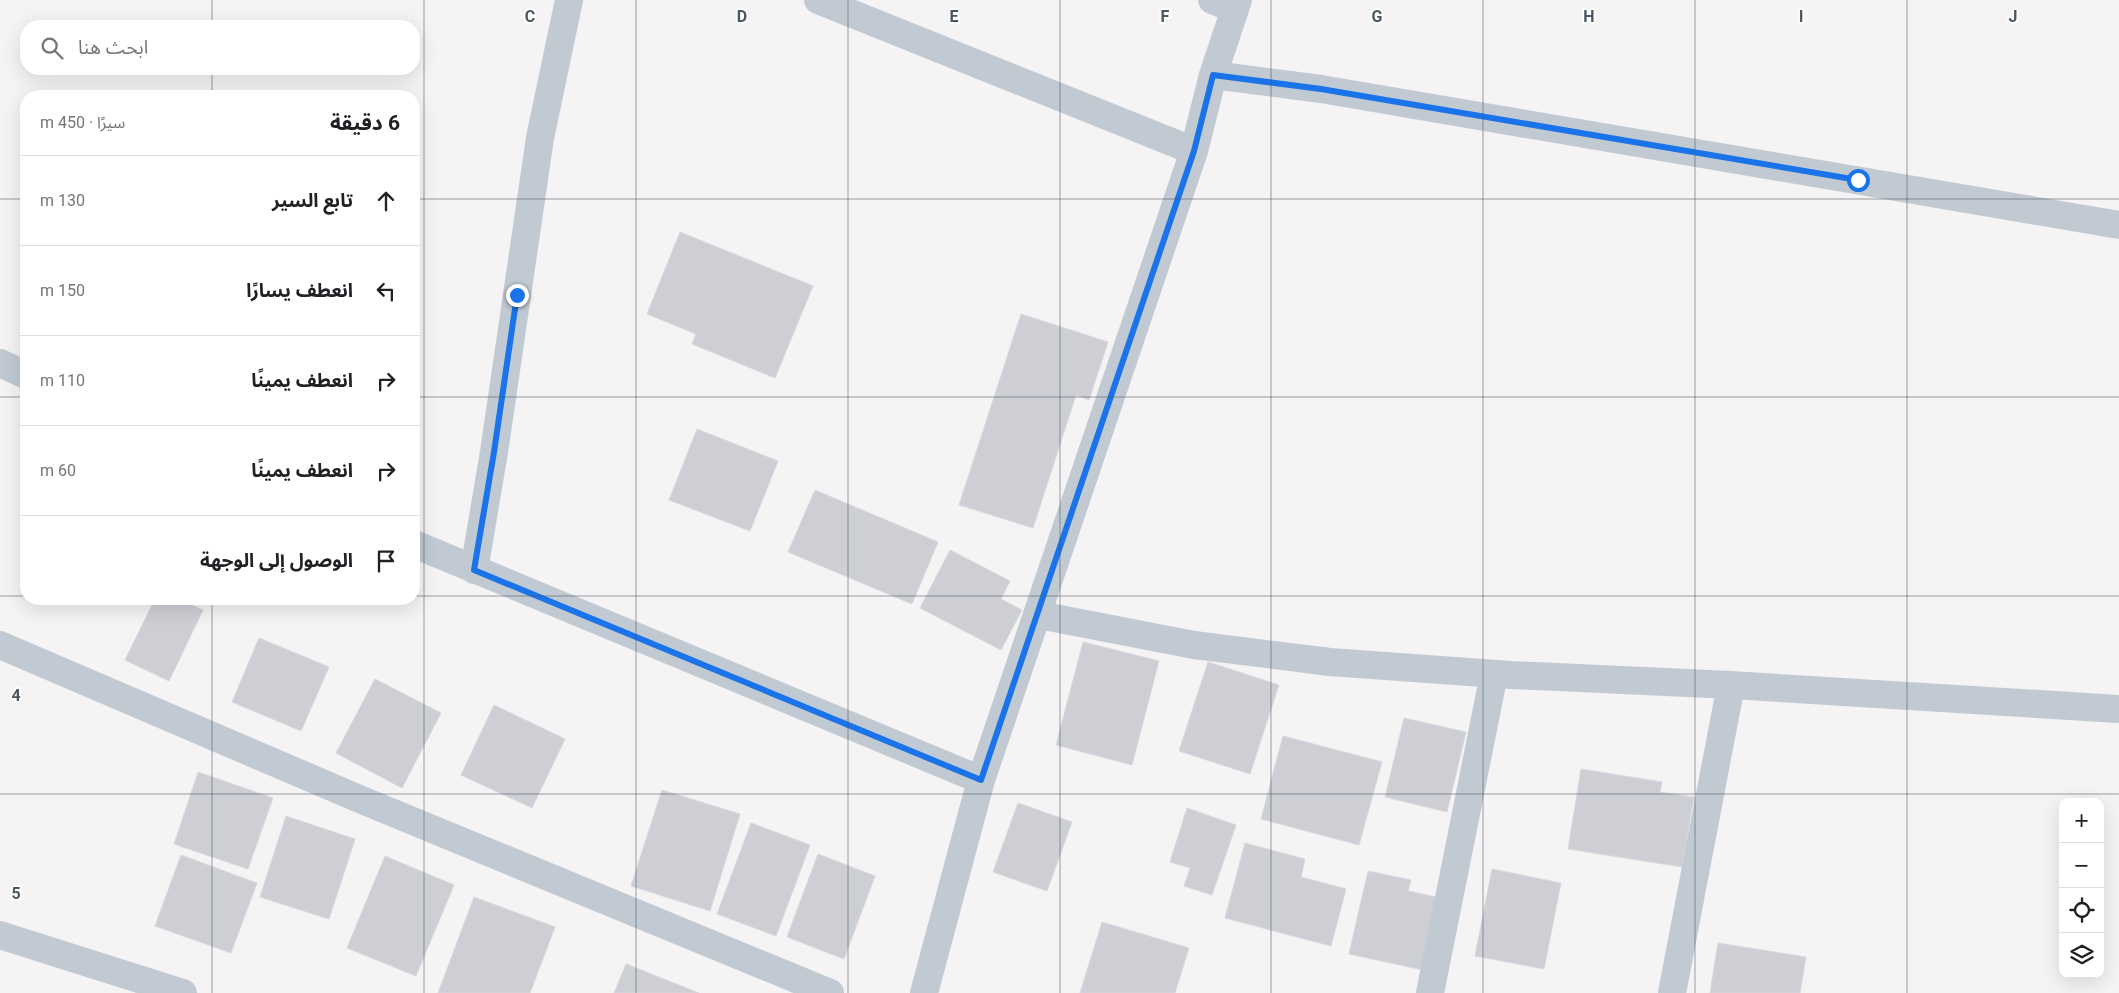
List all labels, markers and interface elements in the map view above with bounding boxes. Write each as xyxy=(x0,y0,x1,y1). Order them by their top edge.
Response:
text: C xyxy=(525,7,535,26)
text: D xyxy=(737,7,747,26)
text: E xyxy=(950,7,959,26)
text: F xyxy=(1161,7,1170,26)
text: G xyxy=(1372,7,1383,26)
text: H xyxy=(1583,7,1595,26)
text: I xyxy=(1799,7,1803,26)
text: J xyxy=(2009,7,2017,26)
search box xyxy=(20,20,420,75)
icon: search xyxy=(38,34,66,62)
text: ابحث هنا xyxy=(78,36,148,59)
text: 6 دقيقة xyxy=(330,111,400,135)
text: سيرًا · 450 m xyxy=(40,113,125,132)
route start xyxy=(1847,169,1870,192)
icon: ahead xyxy=(372,187,400,215)
text: تابع السير xyxy=(272,189,353,212)
text: 130 m xyxy=(40,191,85,210)
icon: left xyxy=(372,277,400,305)
text: انعطف يسارًا xyxy=(246,279,353,302)
text: 150 m xyxy=(40,281,85,300)
route end xyxy=(506,284,529,307)
icon: right xyxy=(372,367,400,395)
text: انعطف يمينًا xyxy=(251,369,353,392)
text: 110 m xyxy=(40,371,85,390)
icon: right xyxy=(372,457,400,485)
text: انعطف يمينًا xyxy=(251,459,353,482)
text: 60 m xyxy=(40,461,76,480)
icon: arrive xyxy=(372,547,400,575)
text: الوصول إلى الوجهة xyxy=(200,549,353,572)
text: 4 xyxy=(11,686,21,705)
map controls xyxy=(2059,798,2104,978)
button: + xyxy=(2059,798,2104,843)
button: − xyxy=(2059,843,2104,888)
text: 5 xyxy=(11,884,21,903)
button: locate xyxy=(2059,888,2104,933)
button: layers xyxy=(2059,933,2104,978)

